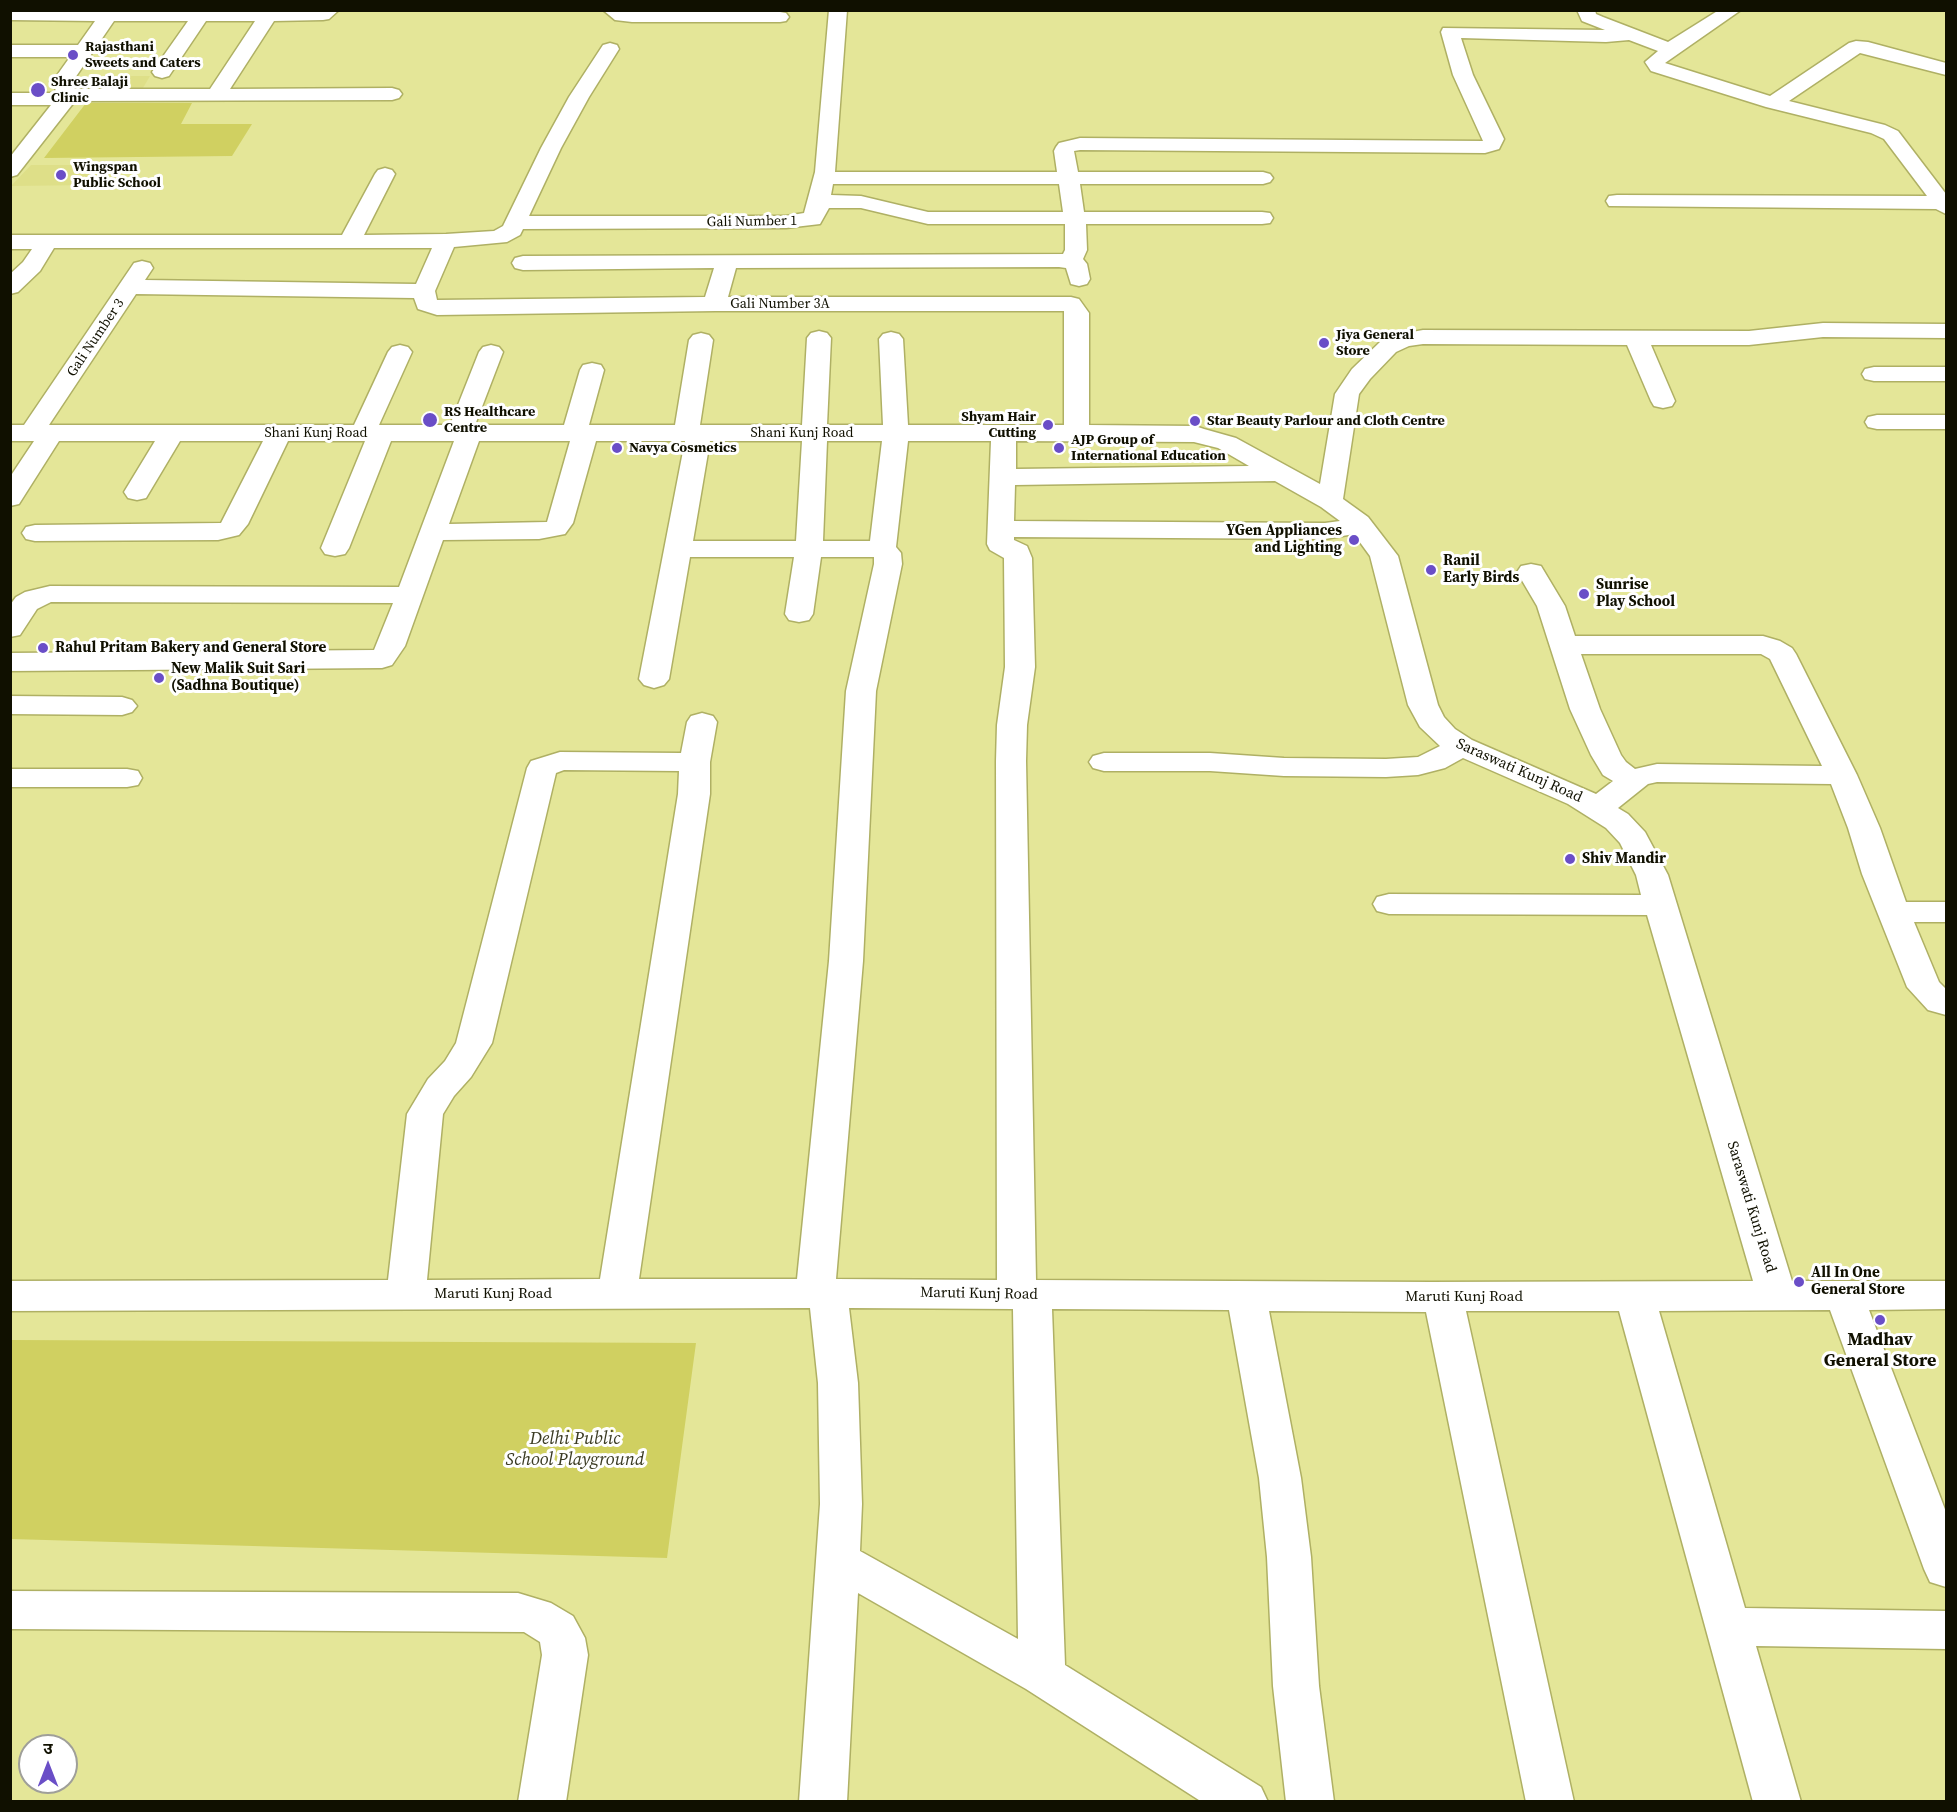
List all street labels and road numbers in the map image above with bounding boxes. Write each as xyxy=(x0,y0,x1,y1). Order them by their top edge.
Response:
street label: Gali Number 1 xyxy=(707,213,797,231)
street label: Gali Number 3 xyxy=(64,296,128,380)
street label: Gali Number 3A xyxy=(730,296,830,312)
street label: Shani Kunj Road xyxy=(265,425,367,441)
street label: Shani Kunj Road xyxy=(751,425,853,441)
street label: Saraswati Kunj Road xyxy=(1453,735,1585,807)
street label: Saraswati Kunj Road xyxy=(1722,1139,1780,1275)
street label: Maruti Kunj Road xyxy=(920,1284,1038,1304)
street label: Maruti Kunj Road xyxy=(434,1285,552,1303)
street label: Maruti Kunj Road xyxy=(1405,1288,1523,1306)

